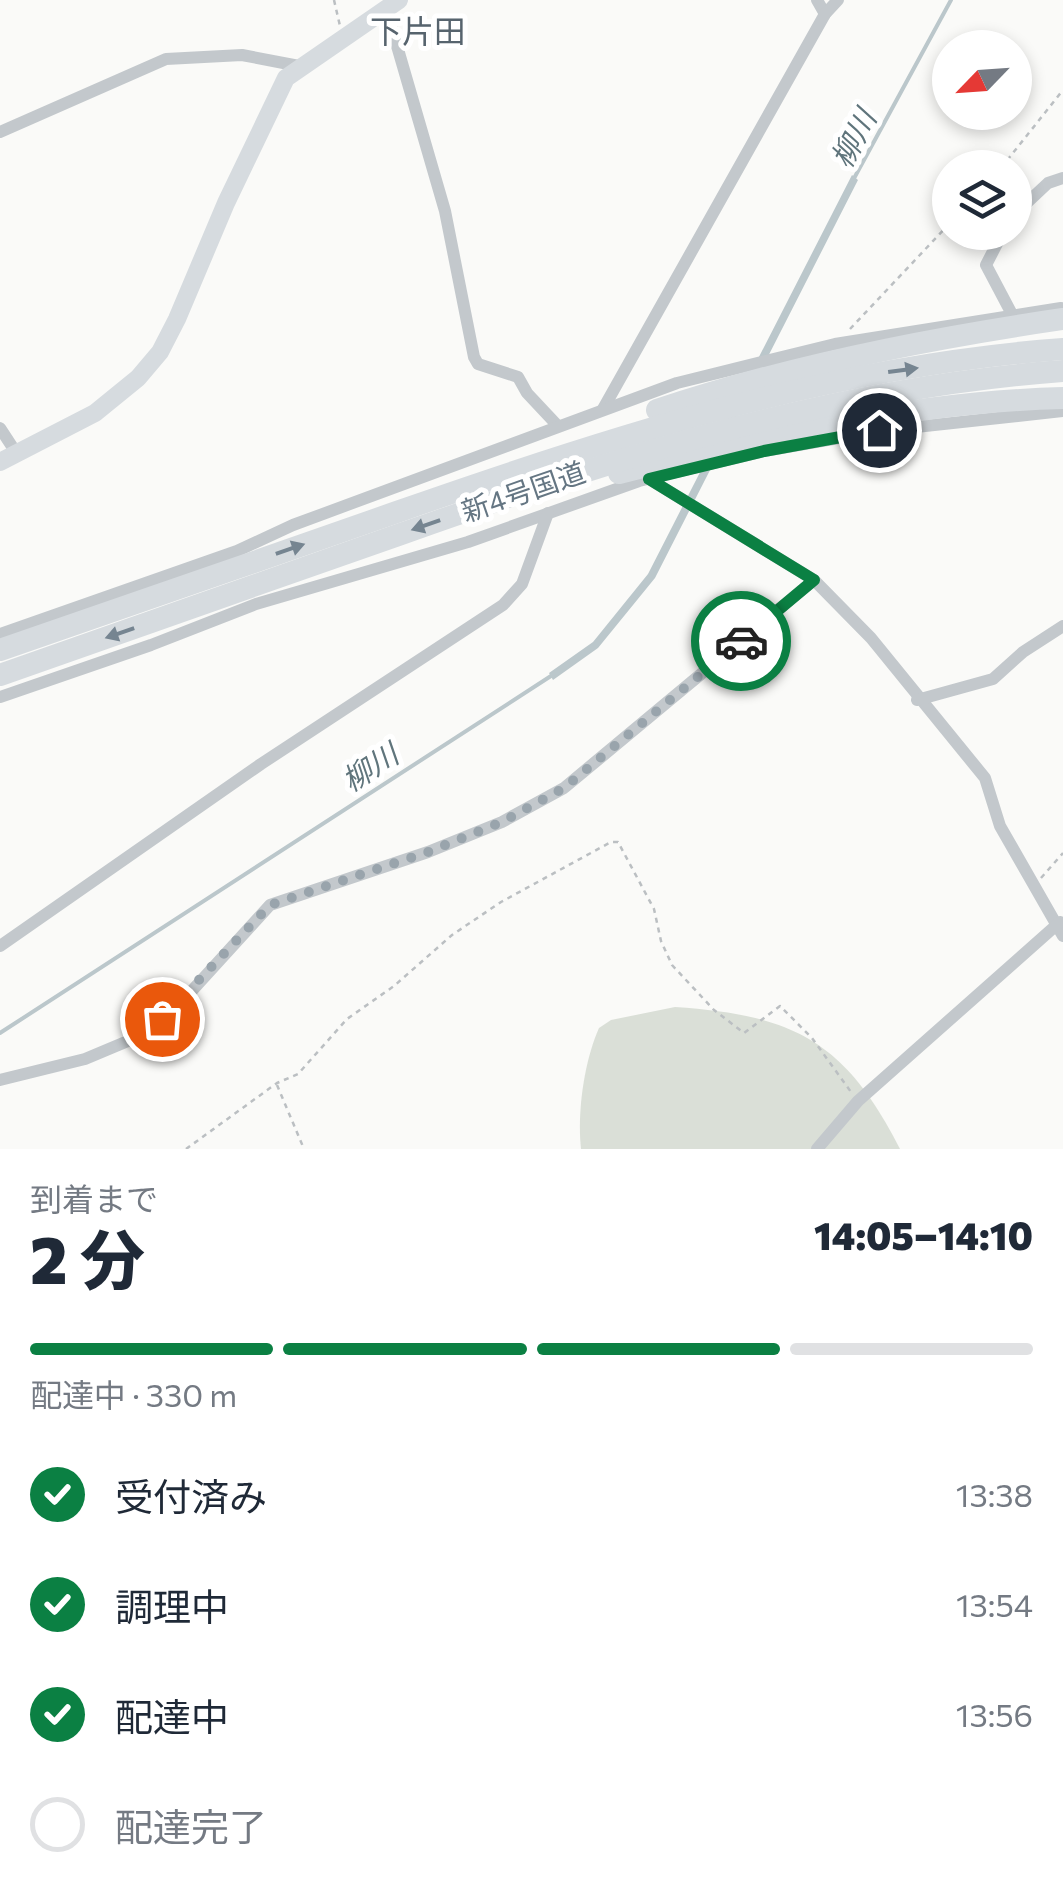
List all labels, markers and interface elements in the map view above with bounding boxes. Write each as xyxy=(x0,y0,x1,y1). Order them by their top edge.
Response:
district label: 下片田 xyxy=(370,10,466,50)
north arrow xyxy=(932,30,1032,130)
map controls xyxy=(932,30,1032,250)
water label: 柳川 xyxy=(822,100,884,173)
button: layers xyxy=(932,150,1032,250)
one-way arrow xyxy=(888,361,920,377)
pin xyxy=(837,388,922,473)
icon: home xyxy=(852,403,907,458)
street label: 新4号国道 xyxy=(457,454,589,528)
one-way arrow xyxy=(411,518,441,533)
one-way arrow xyxy=(276,541,306,556)
courier xyxy=(691,591,791,691)
icon: car xyxy=(714,614,769,669)
one-way arrow xyxy=(104,626,134,641)
water label: 柳川 xyxy=(334,733,407,798)
pin xyxy=(120,977,205,1062)
icon: bag xyxy=(135,992,190,1047)
text: 到着まで xyxy=(30,1178,158,1218)
text: 14:05–14:10 xyxy=(814,1211,1033,1258)
text: 2 分 xyxy=(30,1218,145,1297)
text: 配達中 · 330 m xyxy=(30,1374,237,1414)
icon: check xyxy=(30,1467,85,1522)
text: 受付済み xyxy=(115,1472,267,1519)
text: 13:38 xyxy=(956,1474,1033,1514)
icon: check xyxy=(30,1577,85,1632)
text: 調理中 xyxy=(115,1582,229,1629)
text: 13:54 xyxy=(956,1584,1033,1624)
icon: check xyxy=(30,1687,85,1742)
text: 配達中 xyxy=(115,1692,229,1739)
text: 13:56 xyxy=(956,1694,1033,1734)
text: 配達完了 xyxy=(115,1802,267,1849)

